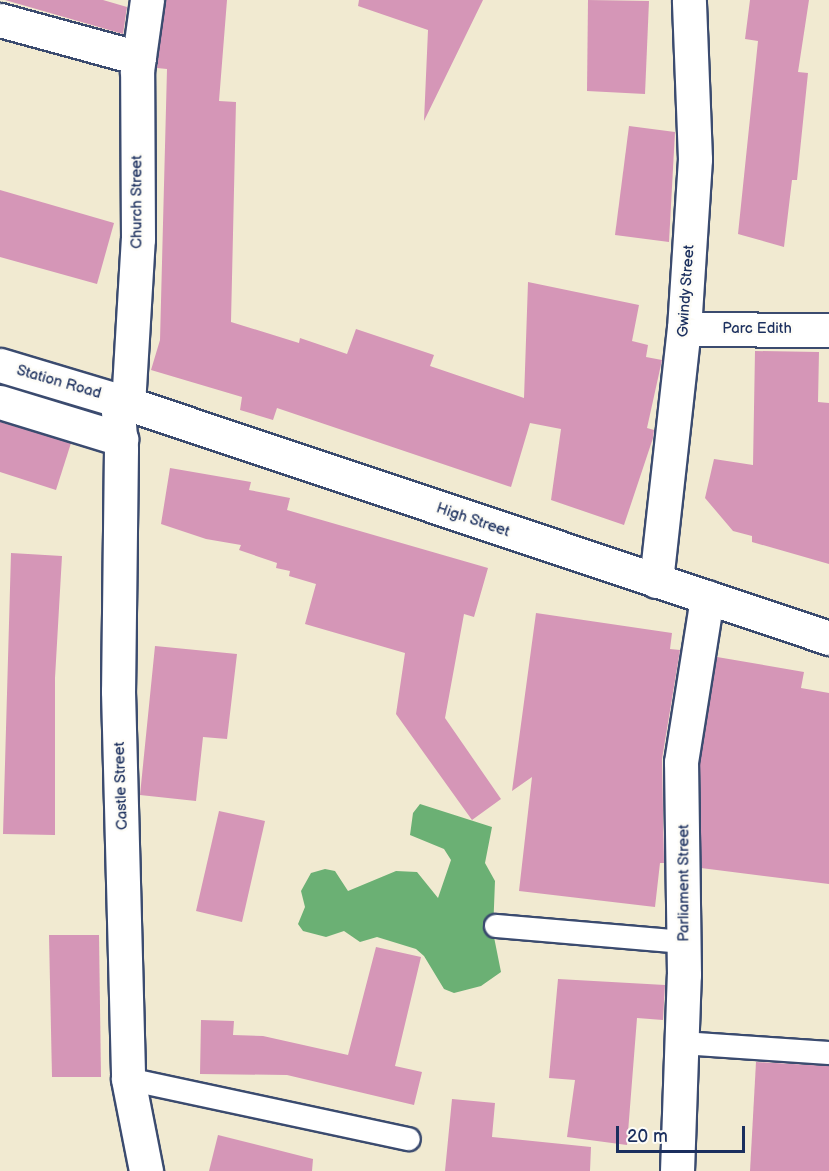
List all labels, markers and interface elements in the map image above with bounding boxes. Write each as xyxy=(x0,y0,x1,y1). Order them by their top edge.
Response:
street label: Church Street xyxy=(128,155,146,249)
street label: Gwindy Street xyxy=(674,244,698,338)
street label: Parc Edith xyxy=(722,320,792,338)
street label: Station Road xyxy=(15,361,103,403)
street label: High Street xyxy=(434,499,512,541)
street label: Castle Street xyxy=(110,741,132,831)
street label: Parliament Street xyxy=(675,824,693,942)
scale bar xyxy=(619,1114,748,1152)
text: 20 m xyxy=(627,1126,668,1147)

